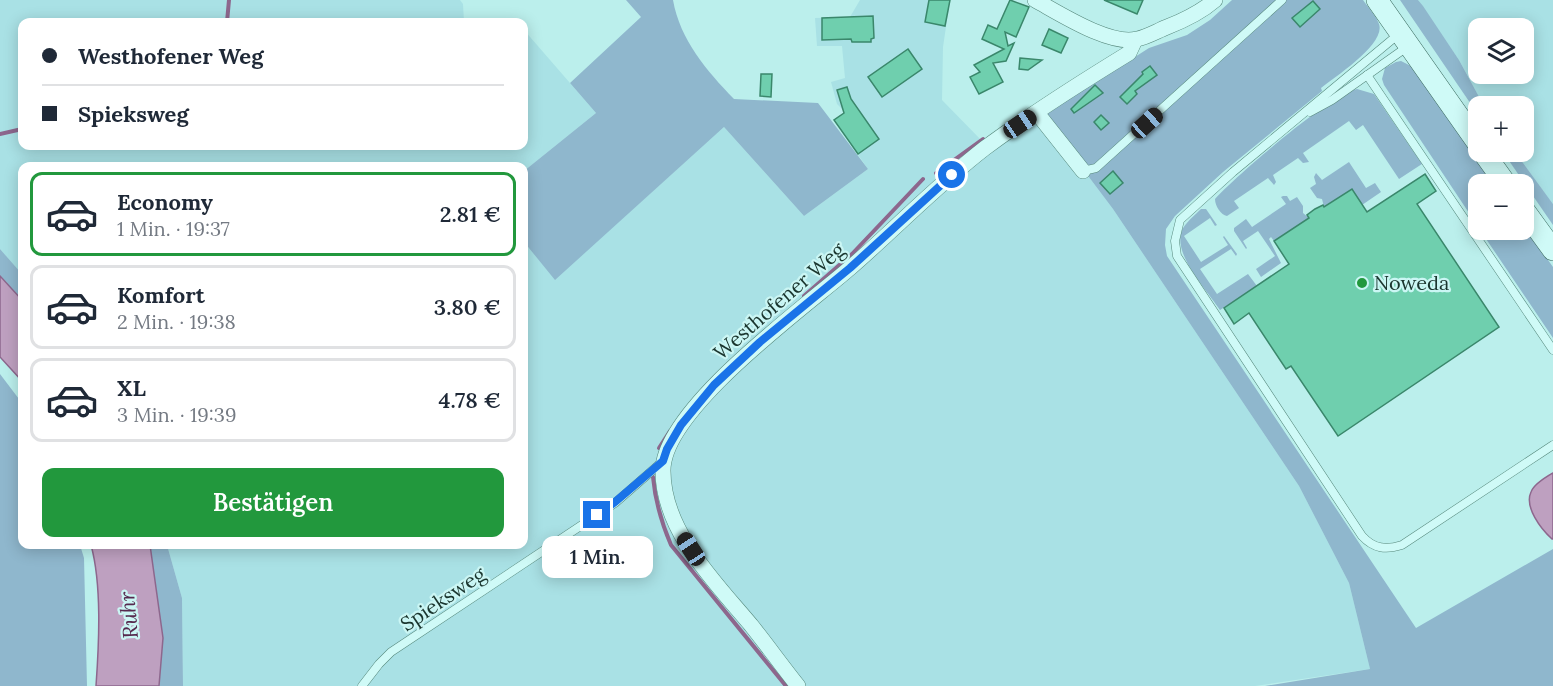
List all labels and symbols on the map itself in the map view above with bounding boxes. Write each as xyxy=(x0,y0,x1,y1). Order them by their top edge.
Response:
car xyxy=(1128,104,1166,142)
car xyxy=(1000,106,1040,142)
route start xyxy=(938,161,965,188)
street label: Westhofener Weg xyxy=(708,236,850,364)
place label: Noweda xyxy=(1374,270,1449,295)
marker: Noweda xyxy=(1355,276,1369,290)
route end xyxy=(583,501,610,528)
car xyxy=(674,529,708,569)
callout: 1 Min. xyxy=(542,536,652,578)
street label: Spieksweg xyxy=(395,560,491,636)
water label: Ruhr xyxy=(113,590,144,640)

